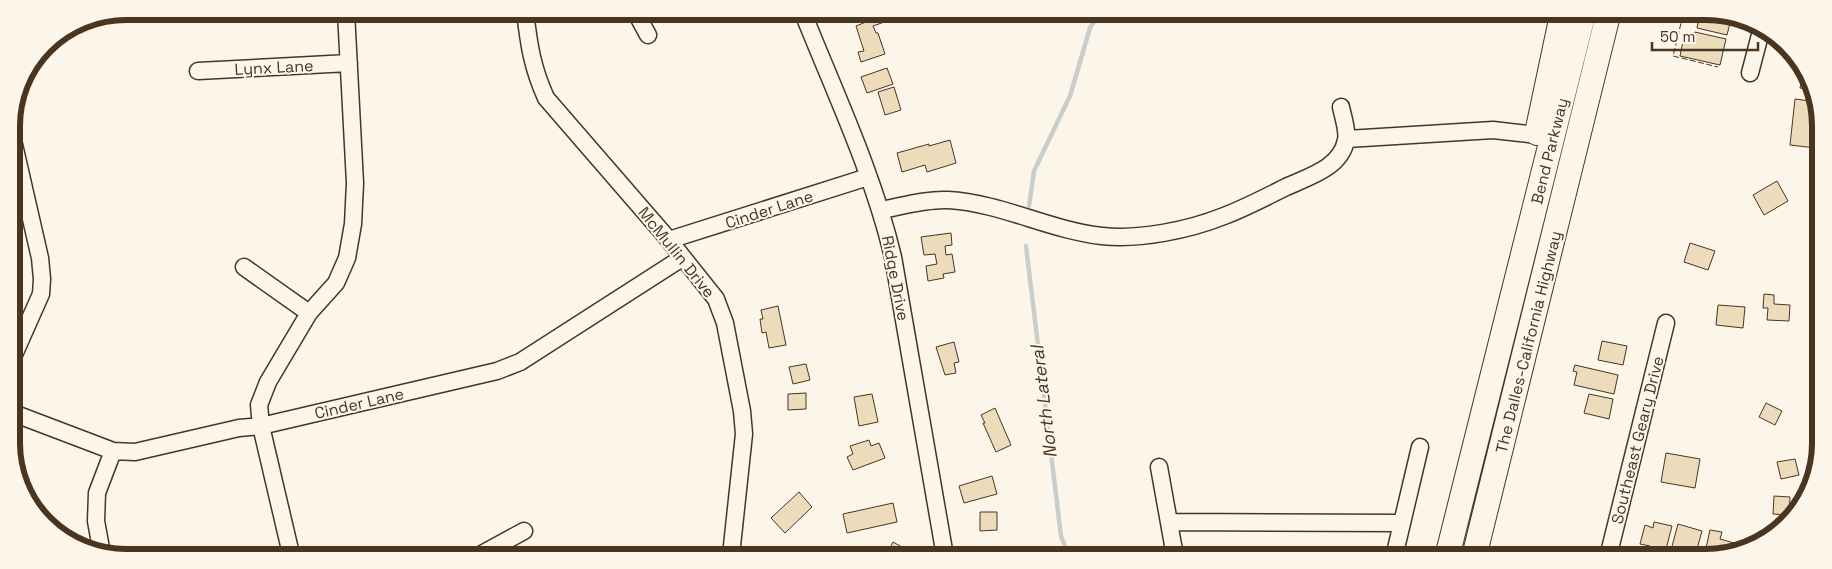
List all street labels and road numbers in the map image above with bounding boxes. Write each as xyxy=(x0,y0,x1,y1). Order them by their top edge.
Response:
street label: Lynx Lane xyxy=(234,55,314,80)
street label: Bend Parkway xyxy=(1526,96,1573,207)
street label: Cinder Lane xyxy=(723,185,816,234)
street label: McMullin Drive xyxy=(634,203,720,302)
street label: The Dalles-California Highway xyxy=(1491,229,1566,456)
street label: Ridge Drive xyxy=(877,234,914,323)
street label: Southeast Geary Drive xyxy=(1606,354,1669,526)
street label: Cinder Lane xyxy=(312,383,406,424)

